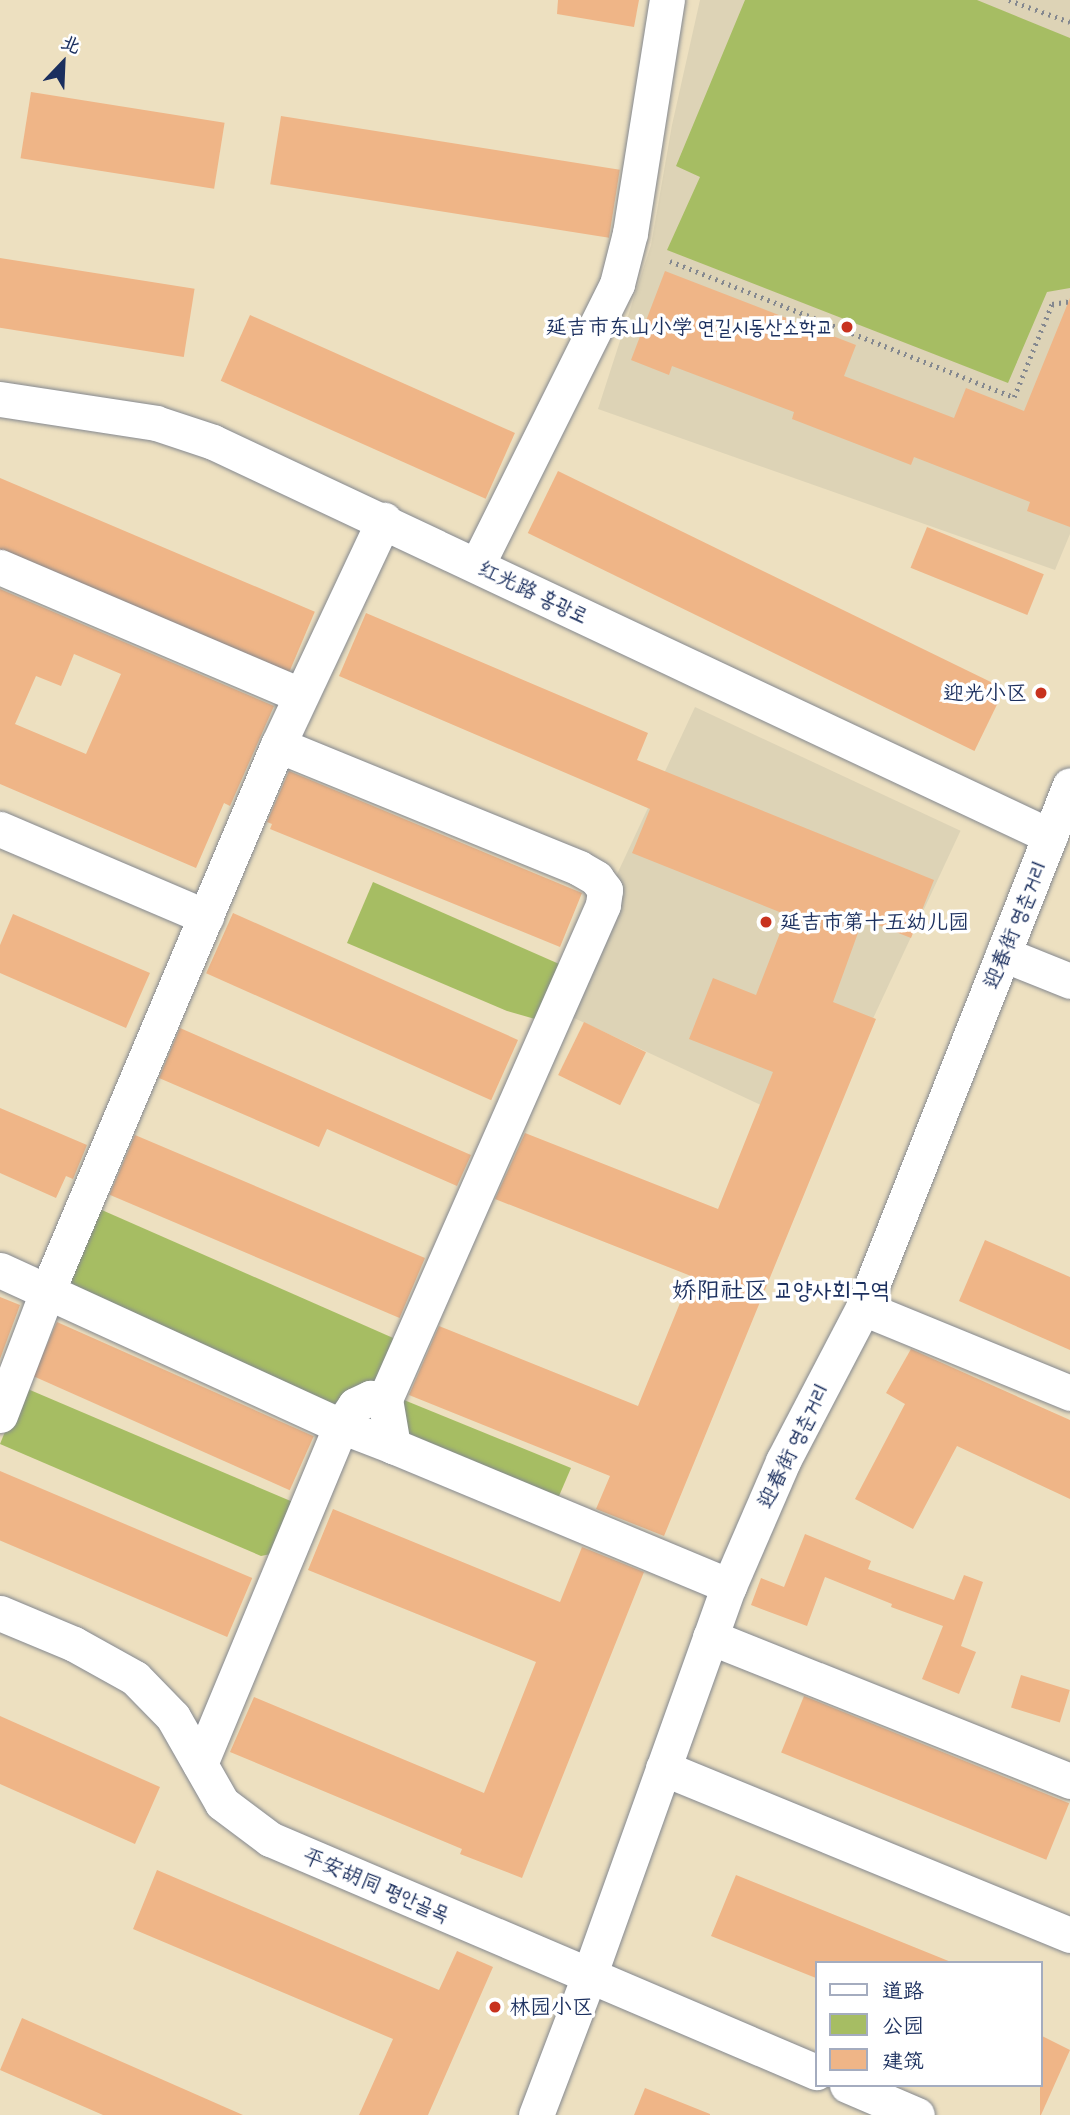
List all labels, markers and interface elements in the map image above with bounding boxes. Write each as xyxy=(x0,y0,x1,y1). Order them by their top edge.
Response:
north arrow xyxy=(28,28,98,98)
text: 北 xyxy=(58,29,85,58)
place label: 延吉市东山小学 연길시동산소학교 xyxy=(546,314,833,340)
marker: 延吉市东山小学 연길시동산소학교 xyxy=(839,319,855,335)
street label: 红光路 홍광로 xyxy=(474,555,592,629)
place label: 迎光小区 xyxy=(943,680,1027,706)
marker: 迎光小区 xyxy=(1033,685,1049,701)
street label: 迎春街 영춘거리 xyxy=(978,857,1052,993)
place label: 延吉市第十五幼儿园 xyxy=(780,909,969,935)
marker: 延吉市第十五幼儿园 xyxy=(758,914,774,930)
district label: 娇阳社区 교양사회구역 xyxy=(672,1276,890,1304)
street label: 迎春街 영춘거리 xyxy=(752,1380,834,1512)
street label: 平安胡同 평안골목 xyxy=(299,1843,453,1927)
legend xyxy=(814,1961,1042,2087)
text: 道路 xyxy=(882,1977,924,2004)
place label: 林园小区 xyxy=(509,1994,593,2020)
marker: 林园小区 xyxy=(487,1999,503,2015)
text: 公园 xyxy=(882,2012,924,2039)
text: 建筑 xyxy=(882,2047,924,2074)

